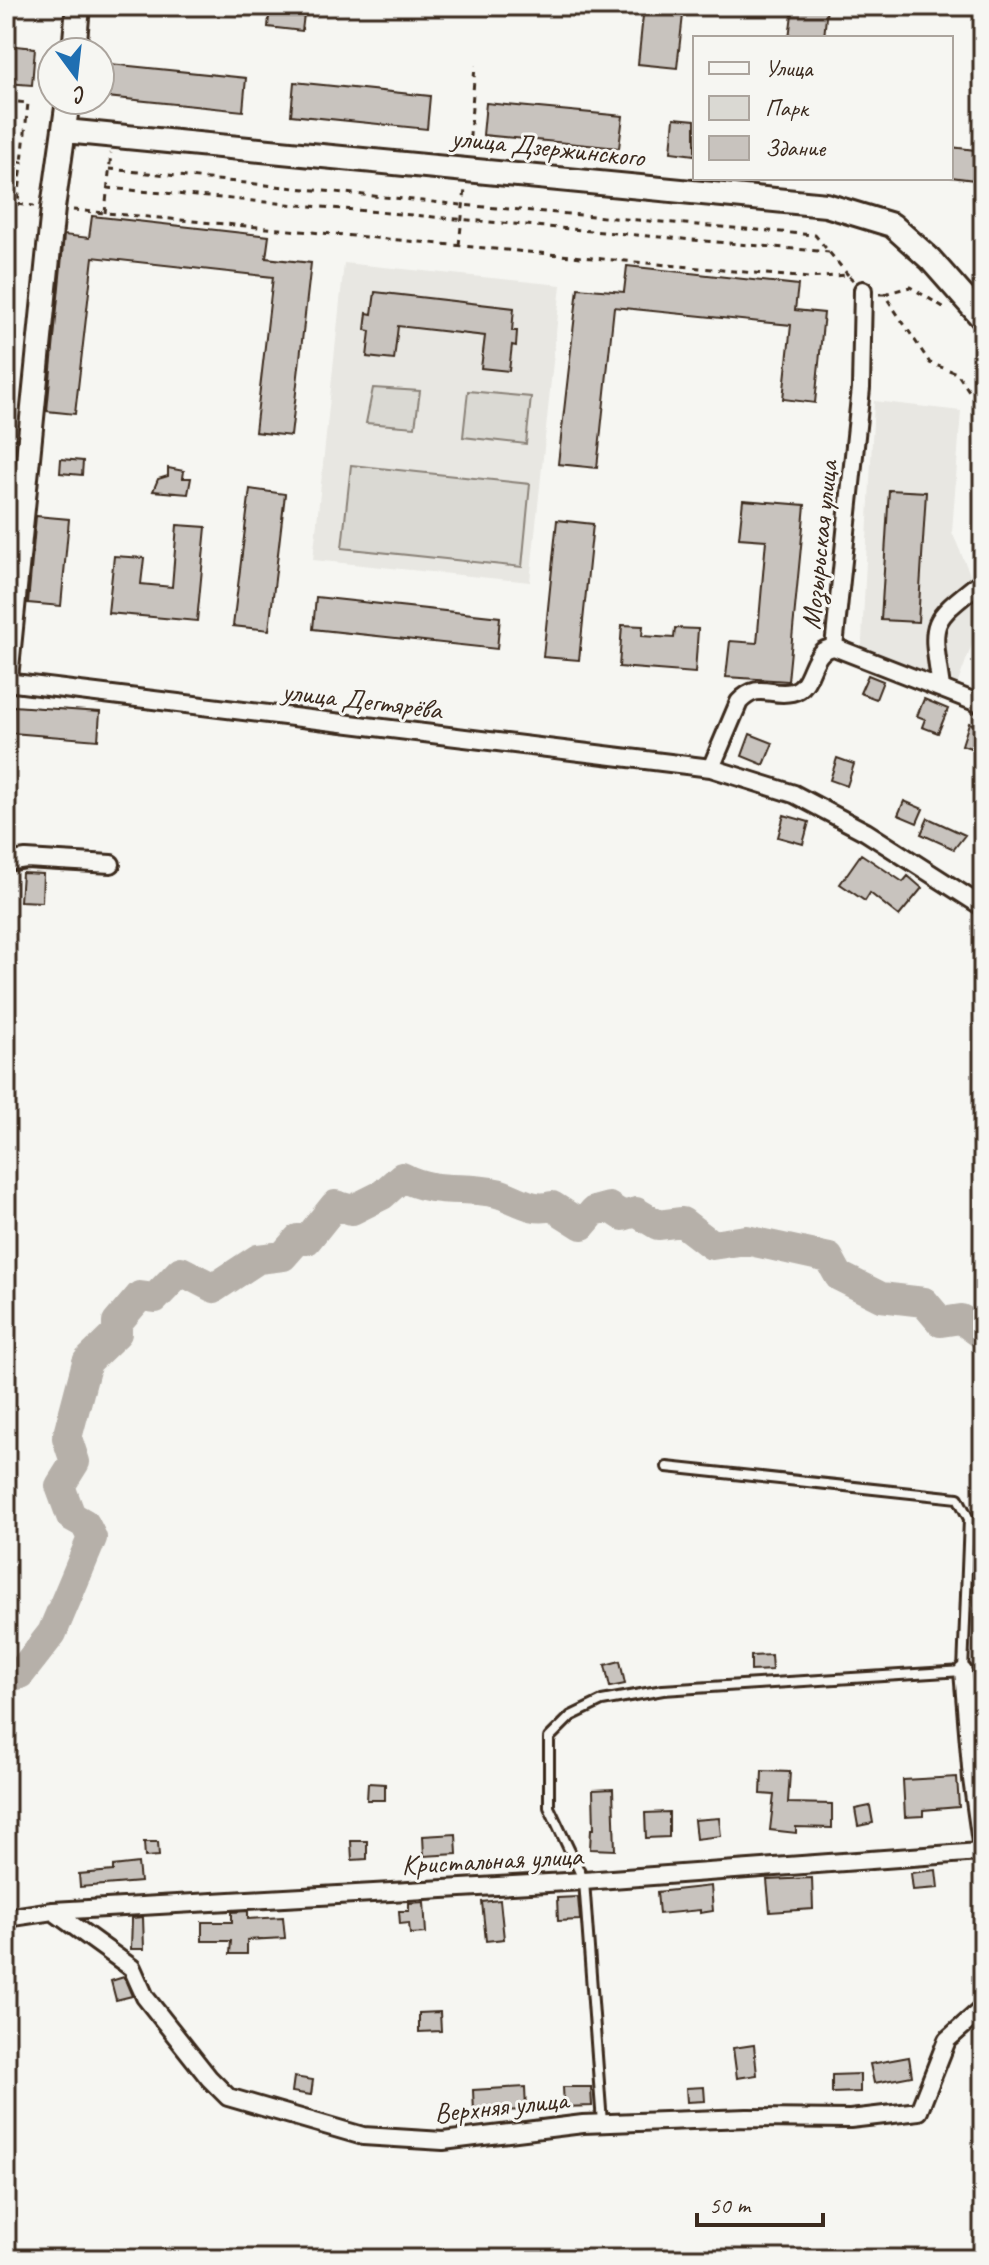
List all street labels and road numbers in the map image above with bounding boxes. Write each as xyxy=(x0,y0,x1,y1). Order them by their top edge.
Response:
street label: улица Дзержинского xyxy=(448,119,648,175)
street label: Мозырьская улица xyxy=(793,457,846,631)
street label: улица Дегтярёва xyxy=(278,673,446,727)
street label: Кристальная улица xyxy=(400,1838,585,1882)
street label: Верхняя улица xyxy=(432,2081,572,2130)

